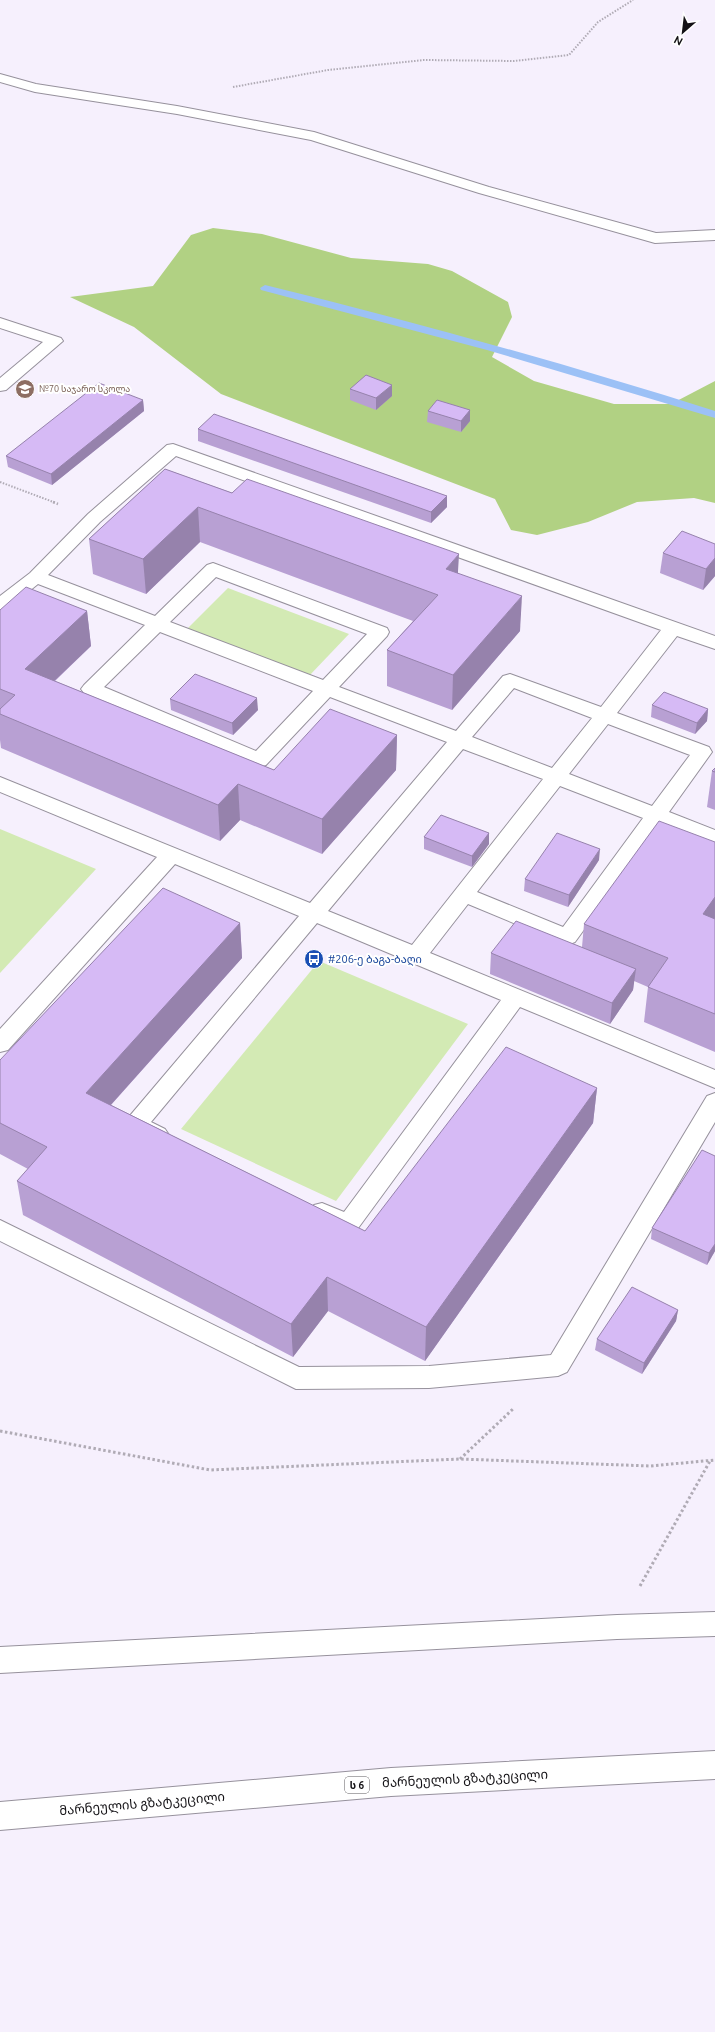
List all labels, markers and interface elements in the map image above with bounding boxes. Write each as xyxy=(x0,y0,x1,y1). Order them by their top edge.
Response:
north arrow xyxy=(663,12,703,52)
text: N xyxy=(672,34,685,48)
school or university icon: №70 საჯარო სკოლა xyxy=(14,378,36,400)
place label: №70 საჯარო სკოლა xyxy=(39,384,130,395)
bus stop icon: #206-ე ბაგა-ბაღი xyxy=(303,948,325,970)
place label: #206-ე ბაგა-ბაღი xyxy=(328,953,422,966)
street label: მარნეულის გზატკეცილი xyxy=(382,1767,548,1791)
road number: ს 6 xyxy=(345,1777,369,1793)
street label: მარნეულის გზატკეცილი xyxy=(59,1789,226,1819)

